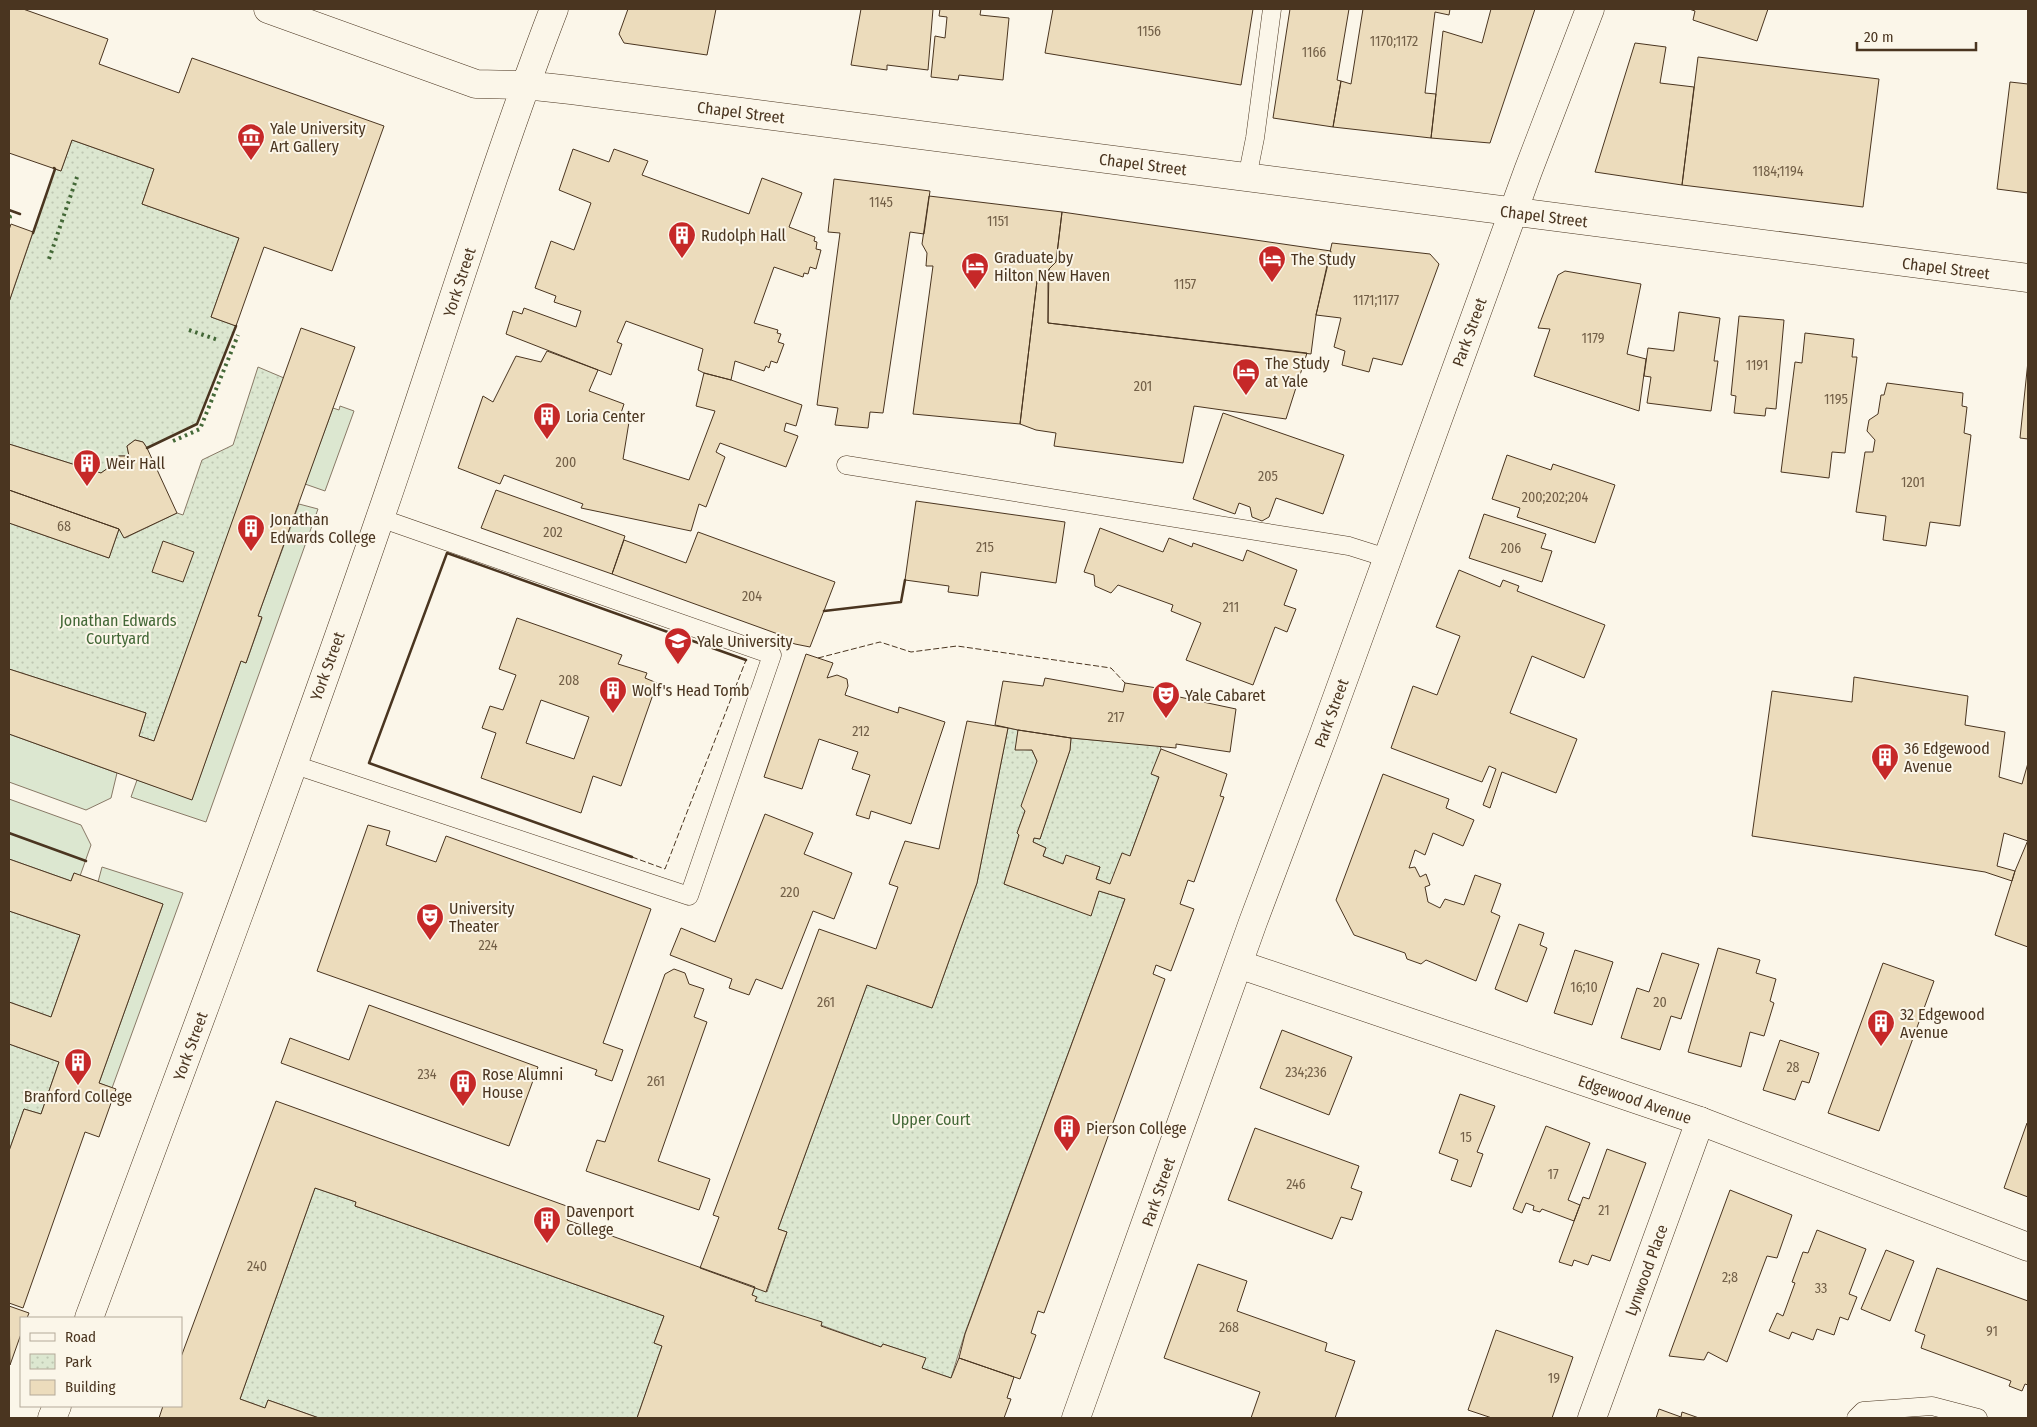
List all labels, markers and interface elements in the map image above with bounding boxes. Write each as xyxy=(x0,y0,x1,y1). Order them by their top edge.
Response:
scale bar xyxy=(1857,20,1976,52)
house number: 1156 xyxy=(1137,23,1161,40)
text: 20 m xyxy=(1864,28,1894,46)
house number: 1170;1172 xyxy=(1370,33,1418,50)
house number: 1166 xyxy=(1302,44,1326,61)
street label: Chapel Street xyxy=(696,98,787,127)
place label: Yale University Art Gallery xyxy=(270,119,366,156)
museum icon: Yale University Art Gallery xyxy=(236,122,266,161)
street label: Chapel Street xyxy=(1098,150,1189,179)
house number: 1184;1194 xyxy=(1752,163,1804,180)
house number: 1145 xyxy=(869,194,893,211)
street label: Chapel Street xyxy=(1499,202,1590,231)
house number: 1151 xyxy=(987,213,1009,230)
building icon: Rudolph Hall xyxy=(667,220,697,259)
place label: Rudolph Hall xyxy=(701,226,786,245)
street label: York Street xyxy=(439,244,480,319)
hotel icon: The Study xyxy=(1257,244,1287,283)
place label: Graduate by Hilton New Haven xyxy=(994,248,1110,285)
place label: The Study xyxy=(1291,250,1357,269)
hotel icon: Graduate by Hilton New Haven xyxy=(960,251,990,290)
street label: Chapel Street xyxy=(1901,254,1992,283)
house number: 1157 xyxy=(1174,276,1197,293)
house number: 1171;1177 xyxy=(1353,292,1399,309)
street label: Park Street xyxy=(1448,295,1491,369)
house number: 1179 xyxy=(1582,330,1605,347)
place label: The Study at Yale xyxy=(1265,354,1331,391)
hotel icon: The Study at Yale xyxy=(1231,357,1261,396)
house number: 1191 xyxy=(1746,357,1768,374)
house number: 201 xyxy=(1134,378,1152,395)
house number: 1195 xyxy=(1824,391,1848,408)
building icon: Loria Center xyxy=(532,401,562,440)
place label: Loria Center xyxy=(566,407,645,426)
building icon: Weir Hall xyxy=(72,448,102,487)
place label: Weir Hall xyxy=(106,454,165,473)
house number: 200 xyxy=(556,454,576,471)
house number: 205 xyxy=(1258,468,1278,485)
house number: 1201 xyxy=(1901,474,1925,491)
house number: 200;202;204 xyxy=(1522,489,1588,506)
place label: Jonathan Edwards College xyxy=(270,510,376,547)
building icon: Jonathan Edwards College xyxy=(236,513,266,552)
house number: 68 xyxy=(57,518,71,535)
house number: 202 xyxy=(543,524,563,541)
house number: 215 xyxy=(976,539,994,556)
house number: 206 xyxy=(1501,540,1521,557)
house number: 204 xyxy=(742,588,762,605)
house number: 211 xyxy=(1223,599,1239,616)
park label: Jonathan Edwards Courtyard xyxy=(59,611,177,648)
school or university icon: Yale University xyxy=(663,626,693,665)
street label: York Street xyxy=(306,629,349,703)
place label: Yale University xyxy=(697,632,793,651)
house number: 208 xyxy=(559,672,579,689)
building icon: Wolf's Head Tomb xyxy=(598,675,628,714)
street label: Park Street xyxy=(1310,676,1353,750)
theatre icon: Yale Cabaret xyxy=(1151,680,1181,719)
place label: Wolf's Head Tomb xyxy=(632,681,750,700)
place label: Yale Cabaret xyxy=(1185,686,1266,705)
house number: 217 xyxy=(1108,709,1125,726)
house number: 212 xyxy=(852,723,870,740)
place label: 36 Edgewood Avenue xyxy=(1904,739,1990,776)
building icon: 36 Edgewood Avenue xyxy=(1870,742,1900,781)
house number: 220 xyxy=(780,884,800,901)
place label: University Theater xyxy=(449,899,515,936)
theatre icon: University Theater xyxy=(415,902,445,941)
house number: 224 xyxy=(479,937,498,954)
house number: 16;10 xyxy=(1570,979,1598,996)
house number: 261 xyxy=(817,994,835,1011)
house number: 20 xyxy=(1653,994,1667,1011)
place label: 32 Edgewood Avenue xyxy=(1900,1005,1985,1042)
building icon: 32 Edgewood Avenue xyxy=(1866,1008,1896,1047)
street label: York Street xyxy=(169,1009,212,1083)
building icon: Branford College xyxy=(63,1047,93,1086)
house number: 28 xyxy=(1786,1059,1800,1076)
house number: 234;236 xyxy=(1285,1064,1327,1081)
place label: Rose Alumni House xyxy=(482,1065,563,1102)
house number: 234 xyxy=(417,1066,437,1083)
building icon: Rose Alumni House xyxy=(448,1068,478,1107)
street label: Edgewood Avenue xyxy=(1576,1071,1694,1128)
house number: 261 xyxy=(647,1073,665,1090)
place label: Branford College xyxy=(24,1087,132,1106)
park label: Upper Court xyxy=(891,1110,971,1129)
building icon: Pierson College xyxy=(1052,1113,1082,1152)
place label: Pierson College xyxy=(1086,1119,1187,1138)
house number: 15 xyxy=(1460,1129,1472,1146)
street label: Park Street xyxy=(1138,1155,1179,1229)
house number: 17 xyxy=(1547,1166,1559,1183)
house number: 246 xyxy=(1286,1176,1306,1193)
place label: Davenport College xyxy=(566,1202,635,1239)
house number: 21 xyxy=(1598,1202,1610,1219)
building icon: Davenport College xyxy=(532,1205,562,1244)
street label: Lynwood Place xyxy=(1621,1222,1672,1318)
house number: 240 xyxy=(247,1258,267,1275)
house number: 2;8 xyxy=(1722,1269,1738,1286)
house number: 33 xyxy=(1815,1280,1827,1297)
legend xyxy=(20,1317,182,1407)
house number: 268 xyxy=(1219,1319,1239,1336)
house number: 91 xyxy=(1986,1323,1998,1340)
text: Road xyxy=(65,1328,96,1346)
text: Park xyxy=(65,1353,92,1371)
house number: 19 xyxy=(1548,1370,1560,1387)
text: Building xyxy=(65,1378,116,1396)

